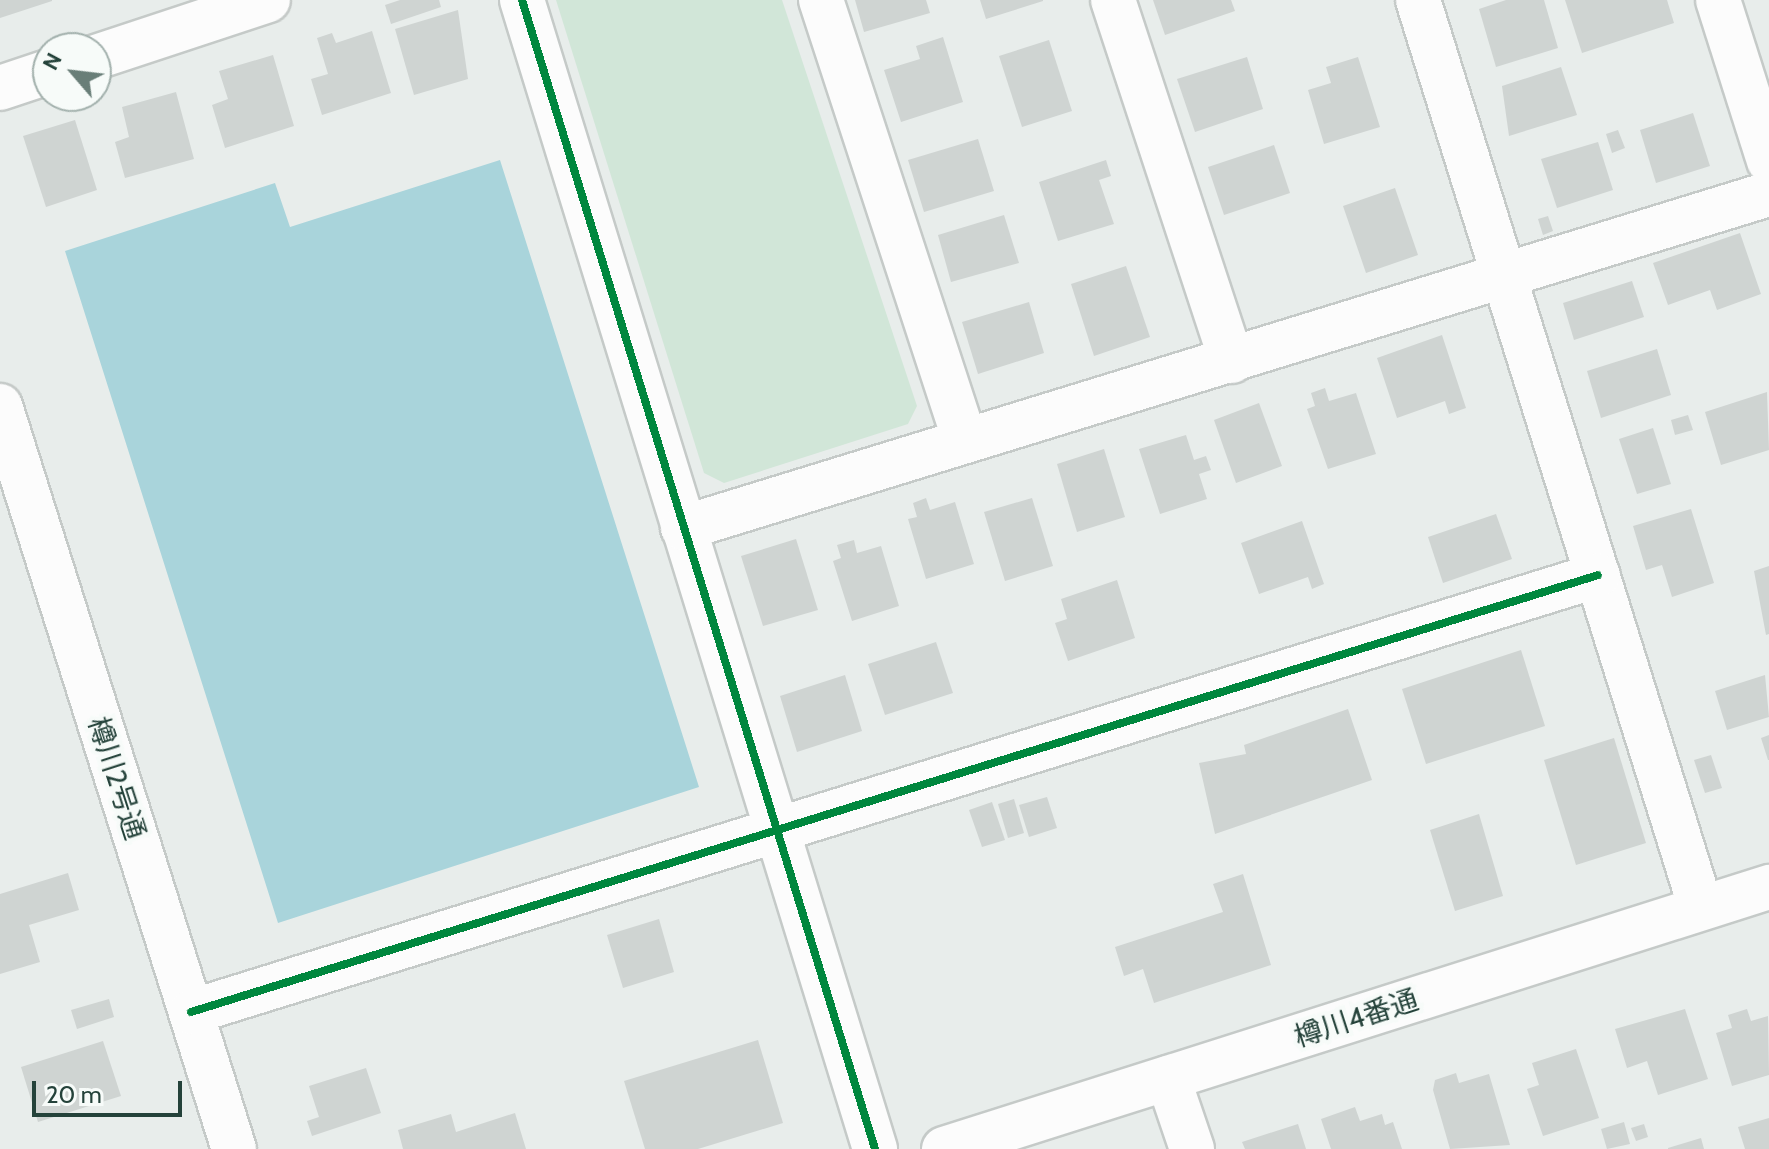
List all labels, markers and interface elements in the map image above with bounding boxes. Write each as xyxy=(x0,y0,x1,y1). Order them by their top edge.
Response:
north arrow xyxy=(32,32,112,112)
text: N xyxy=(37,48,68,75)
street label: 樽川2号通 xyxy=(81,713,153,843)
street label: 樽川4番通 xyxy=(1290,982,1422,1054)
scale bar xyxy=(36,1065,186,1115)
text: 20 m xyxy=(46,1080,102,1109)

